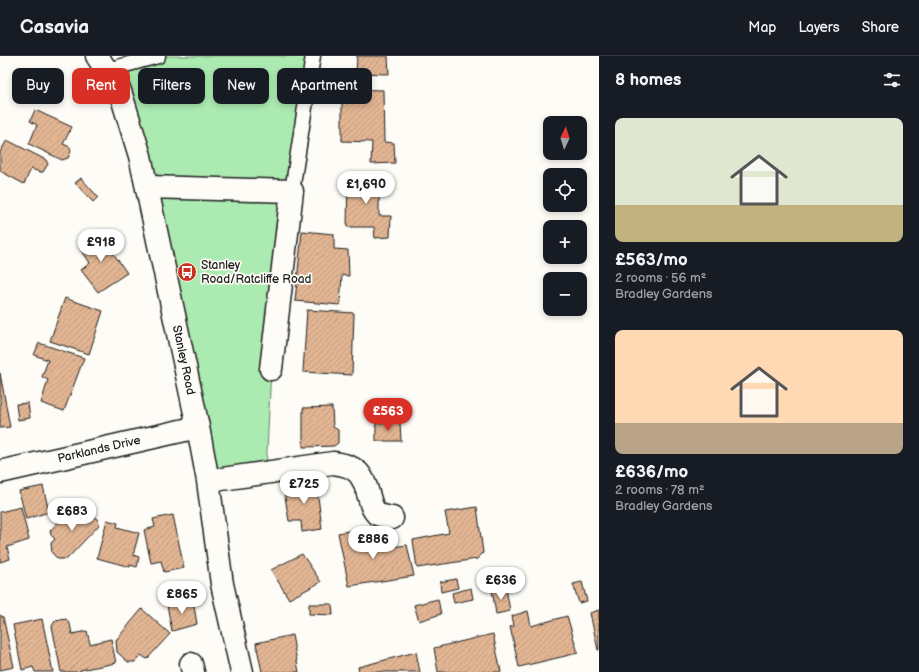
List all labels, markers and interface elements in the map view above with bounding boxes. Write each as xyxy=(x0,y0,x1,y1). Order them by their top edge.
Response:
text: Casavia xyxy=(20,16,89,39)
text: Map xyxy=(748,19,776,36)
text: Layers xyxy=(798,19,840,36)
text: Share xyxy=(862,19,899,36)
chip: Buy xyxy=(12,68,64,104)
chip: Rent xyxy=(72,68,130,104)
chip: Filters xyxy=(138,68,205,104)
chip: New xyxy=(213,68,269,104)
chip: Apartment xyxy=(277,68,372,104)
icon: filters xyxy=(881,69,903,91)
text: 8 homes xyxy=(615,70,681,90)
north arrow xyxy=(543,116,587,160)
map controls xyxy=(543,116,587,316)
icon: home xyxy=(723,144,795,216)
button: locate xyxy=(543,168,587,212)
pin: £1,690 xyxy=(333,171,399,205)
text: £1,690 xyxy=(346,176,386,192)
button: + xyxy=(543,220,587,264)
pin: £918 xyxy=(77,229,125,263)
text: £918 xyxy=(87,234,116,250)
text: £563/mo xyxy=(615,250,688,270)
place label: Stanley Road/Ratcliffe Road xyxy=(201,258,312,287)
bus stop icon: Stanley Road/Ratcliffe Road xyxy=(176,261,198,283)
text: 2 rooms · 56 m² xyxy=(615,270,706,286)
button: − xyxy=(543,272,587,316)
text: Bradley Gardens xyxy=(615,286,713,302)
street label: Stanley Road xyxy=(169,324,198,396)
icon: home xyxy=(723,356,795,428)
pin: £563 xyxy=(364,398,412,432)
text: £563 xyxy=(372,403,404,419)
street label: Parklands Drive xyxy=(56,433,142,466)
text: £636/mo xyxy=(615,462,688,482)
pin: £725 xyxy=(280,471,328,505)
text: £725 xyxy=(289,476,319,492)
text: 2 rooms · 78 m² xyxy=(615,482,705,498)
pin: £683 xyxy=(48,498,96,532)
text: Bradley Gardens xyxy=(615,498,713,514)
text: £683 xyxy=(56,503,88,519)
pin: £886 xyxy=(349,526,397,560)
text: £886 xyxy=(357,531,389,547)
pin: £636 xyxy=(477,567,525,601)
text: £636 xyxy=(485,572,517,588)
pin: £865 xyxy=(158,581,206,615)
text: £865 xyxy=(166,586,198,602)

